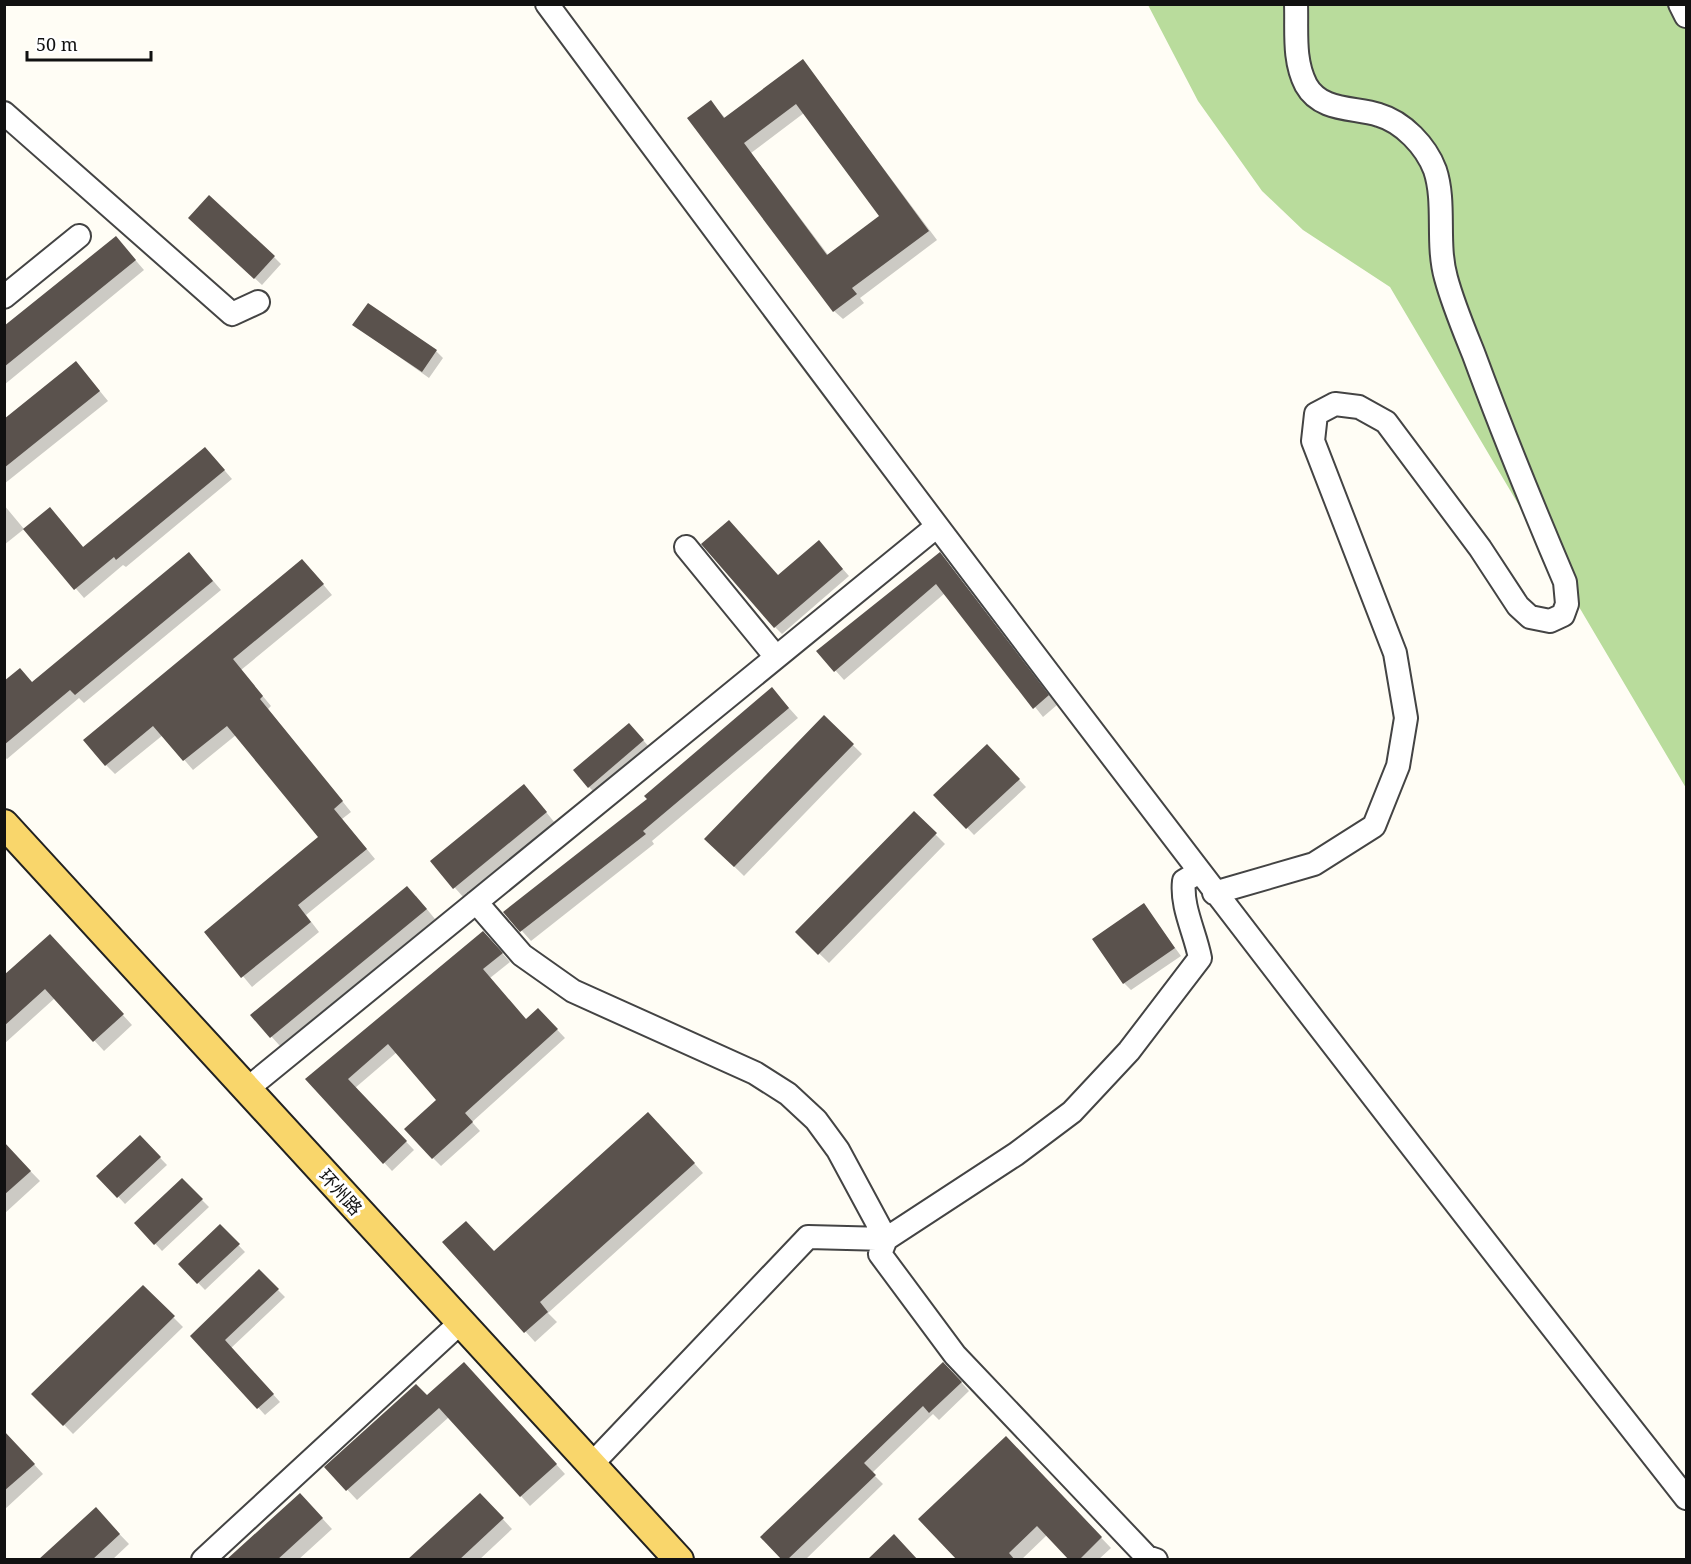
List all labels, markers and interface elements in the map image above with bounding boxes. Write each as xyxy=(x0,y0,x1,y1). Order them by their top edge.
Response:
scale bar xyxy=(27,24,152,62)
text: 50 m xyxy=(36,32,78,56)
street label: 环州路 xyxy=(314,1164,368,1220)

